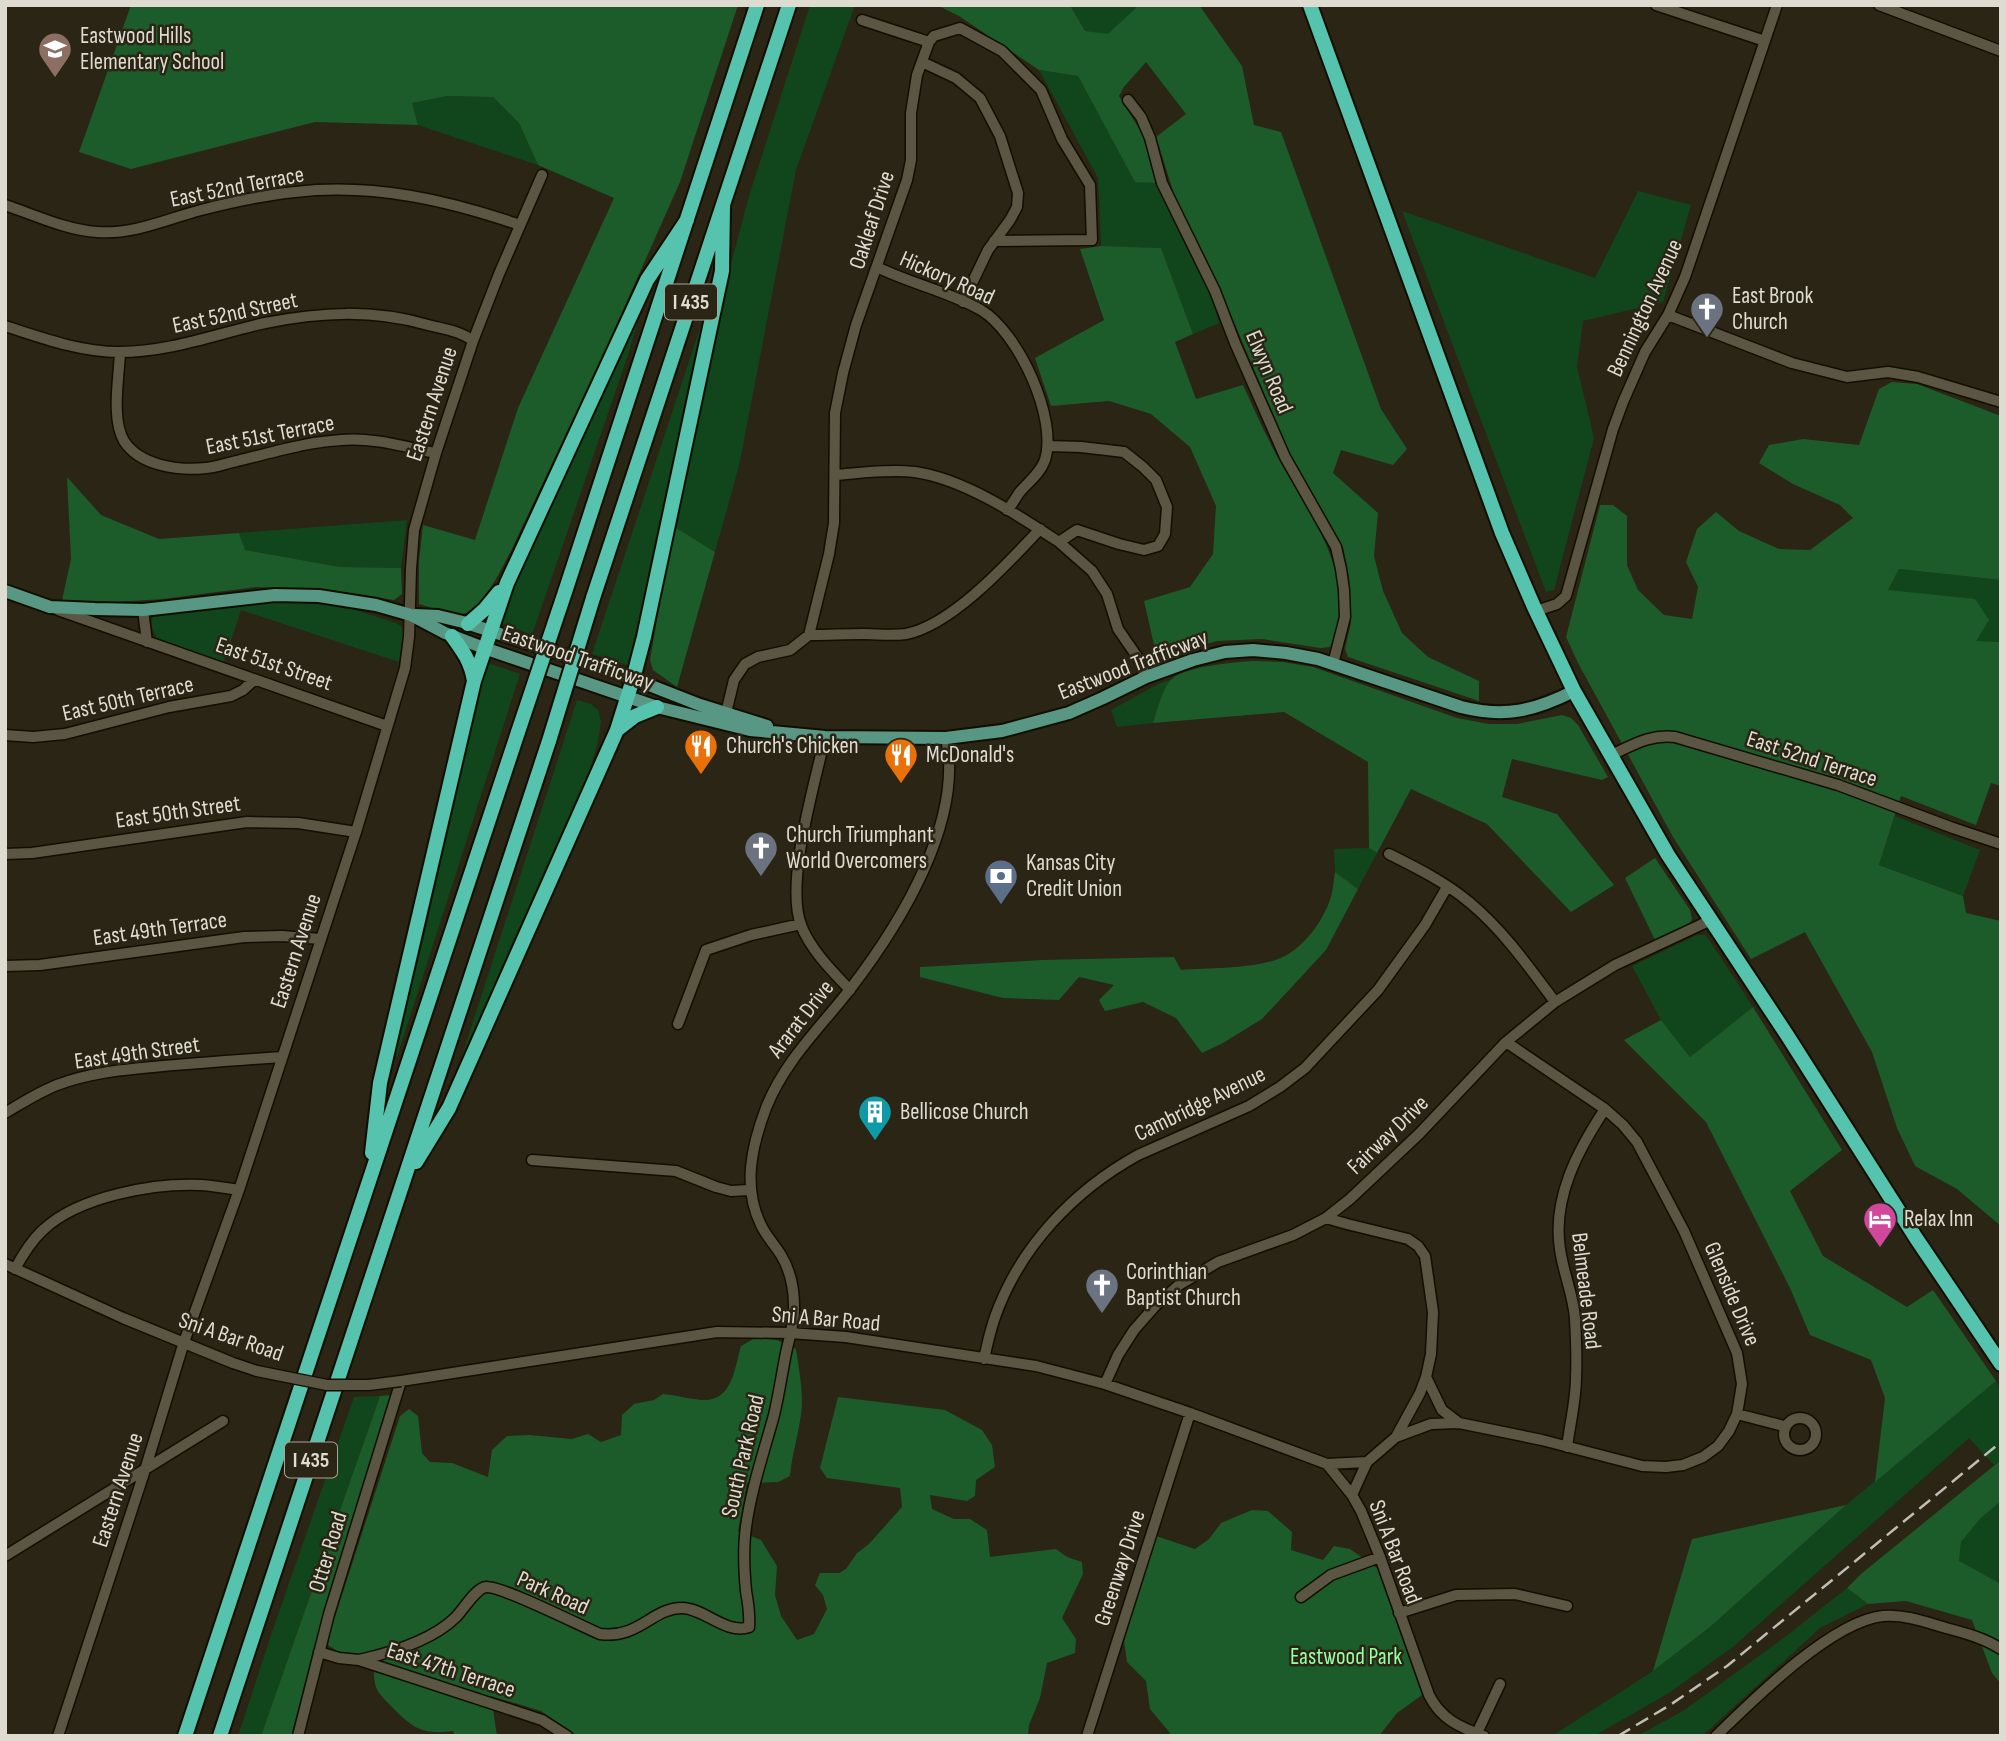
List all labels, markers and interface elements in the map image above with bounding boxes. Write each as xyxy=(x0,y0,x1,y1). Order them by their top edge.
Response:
place label: Eastwood Hills Elementary School xyxy=(80,22,224,76)
school or university icon: Eastwood Hills Elementary School xyxy=(36,30,74,79)
street label: East 52nd Terrace xyxy=(168,160,306,214)
street label: Oakleaf Drive xyxy=(843,167,901,273)
street label: Bennington Avenue xyxy=(1601,235,1689,381)
street label: Hickory Road xyxy=(895,245,999,311)
place label: East Brook Church xyxy=(1732,282,1813,336)
road number: I 435 xyxy=(665,284,717,320)
street label: East 52nd Street xyxy=(170,286,300,340)
church icon: East Brook Church xyxy=(1688,290,1726,339)
street label: Elwyn Road xyxy=(1239,326,1299,418)
street label: Eastern Avenue xyxy=(400,343,464,465)
street label: East 51st Terrace xyxy=(203,409,337,461)
street label: Eastwood Trafficway xyxy=(499,619,657,697)
street label: Eastwood Trafficway xyxy=(1054,624,1212,706)
street label: East 51st Street xyxy=(212,631,336,697)
street label: East 50th Terrace xyxy=(60,670,196,728)
street label: East 52nd Terrace xyxy=(1743,725,1881,793)
restaurant icon: Church's Chicken xyxy=(682,727,720,776)
place label: Church's Chicken xyxy=(726,732,859,760)
restaurant icon: McDonald's xyxy=(882,736,920,785)
place label: McDonald's xyxy=(926,741,1014,769)
street label: East 50th Street xyxy=(114,789,242,835)
place label: Church Triumphant World Overcomers xyxy=(786,821,934,875)
church icon: Church Triumphant World Overcomers xyxy=(742,829,780,878)
place label: Kansas City Credit Union xyxy=(1026,849,1122,903)
bank icon: Kansas City Credit Union xyxy=(982,857,1020,906)
street label: Eastern Avenue xyxy=(264,890,328,1012)
street label: East 49th Terrace xyxy=(91,906,229,952)
street label: Ararat Drive xyxy=(761,974,840,1064)
street label: East 49th Street xyxy=(73,1030,201,1076)
street label: Cambridge Avenue xyxy=(1130,1060,1270,1148)
street label: Fairway Drive xyxy=(1341,1089,1435,1181)
building icon: Bellicose Church xyxy=(856,1093,894,1142)
place label: Bellicose Church xyxy=(900,1098,1029,1126)
hotel icon: Relax Inn xyxy=(1861,1200,1899,1249)
place label: Relax Inn xyxy=(1904,1205,1973,1233)
street label: Belmeade Road xyxy=(1565,1231,1607,1351)
street label: Glenside Drive xyxy=(1698,1238,1766,1350)
place label: Corinthian Baptist Church xyxy=(1126,1258,1241,1312)
church icon: Corinthian Baptist Church xyxy=(1083,1266,1121,1315)
street label: Sni A Bar Road xyxy=(771,1300,881,1338)
street label: Sni A Bar Road xyxy=(175,1306,287,1368)
street label: South Park Road xyxy=(715,1392,771,1520)
street label: Eastern Avenue xyxy=(86,1429,150,1551)
road number: I 435 xyxy=(285,1442,337,1478)
street label: Sni A Bar Road xyxy=(1362,1496,1428,1608)
street label: Greenway Drive xyxy=(1088,1507,1152,1629)
street label: Otter Road xyxy=(302,1508,354,1596)
street label: Park Road xyxy=(513,1565,593,1621)
street label: East 47th Terrace xyxy=(383,1636,519,1704)
park label: Eastwood Park xyxy=(1290,1643,1402,1671)

